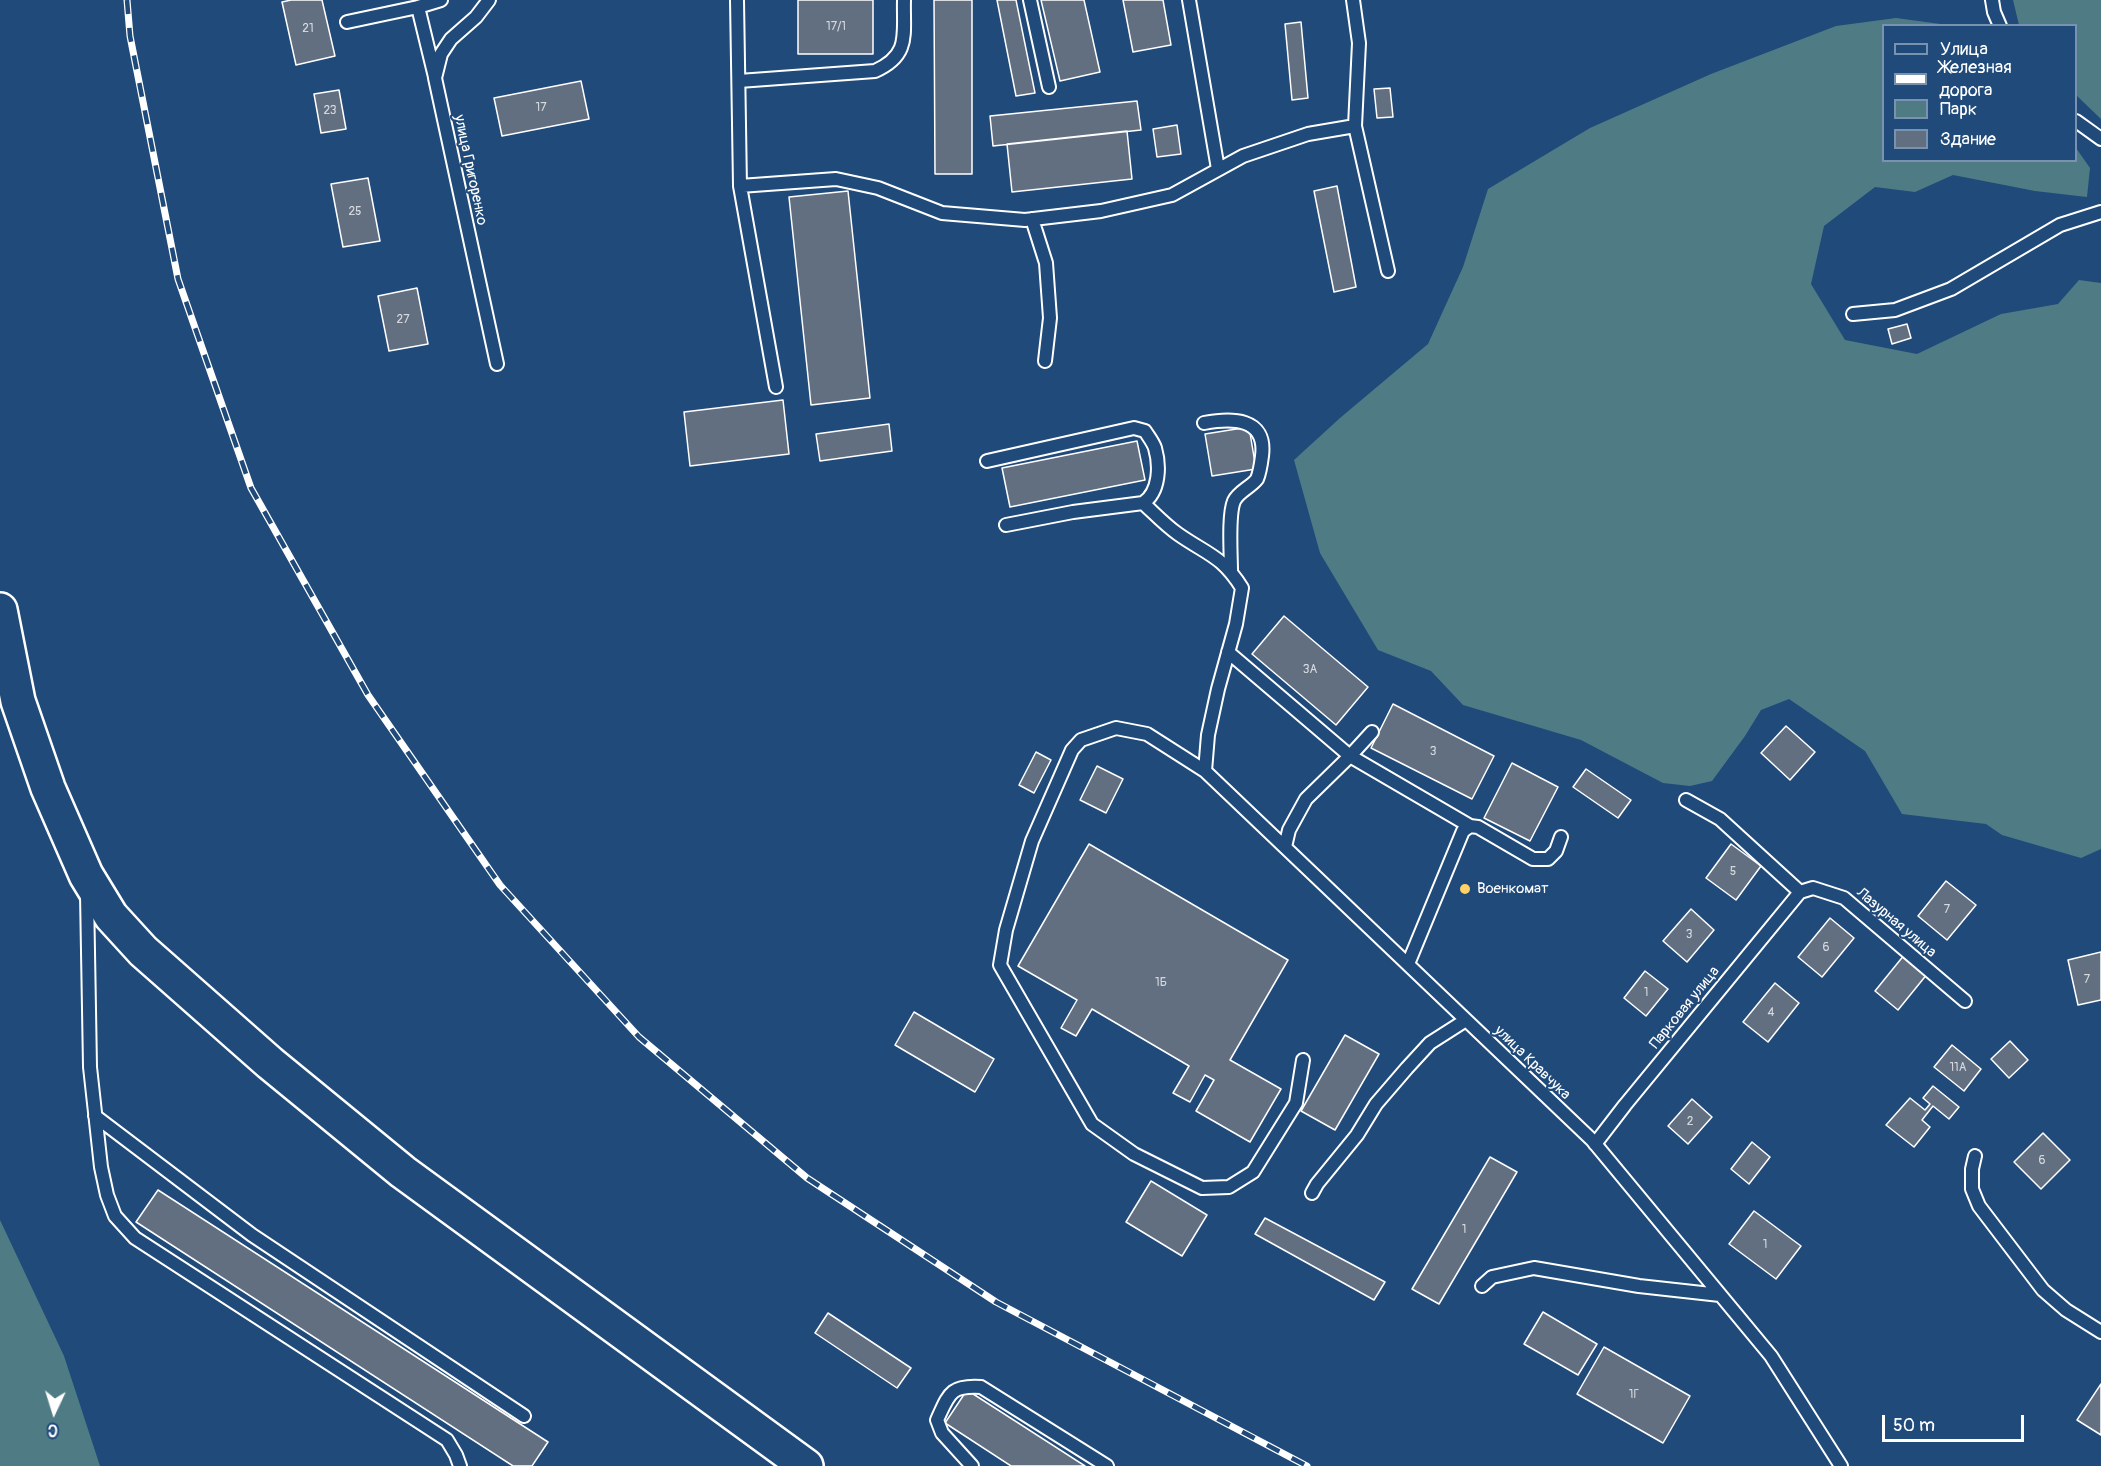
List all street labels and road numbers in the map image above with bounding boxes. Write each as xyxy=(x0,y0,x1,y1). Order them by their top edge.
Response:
street label: улица Григоренко xyxy=(450,113,490,227)
street label: Лазурная улица xyxy=(1852,884,1940,962)
street label: Парковая улица xyxy=(1646,963,1724,1053)
street label: улица Кравчука xyxy=(1490,1022,1574,1104)

